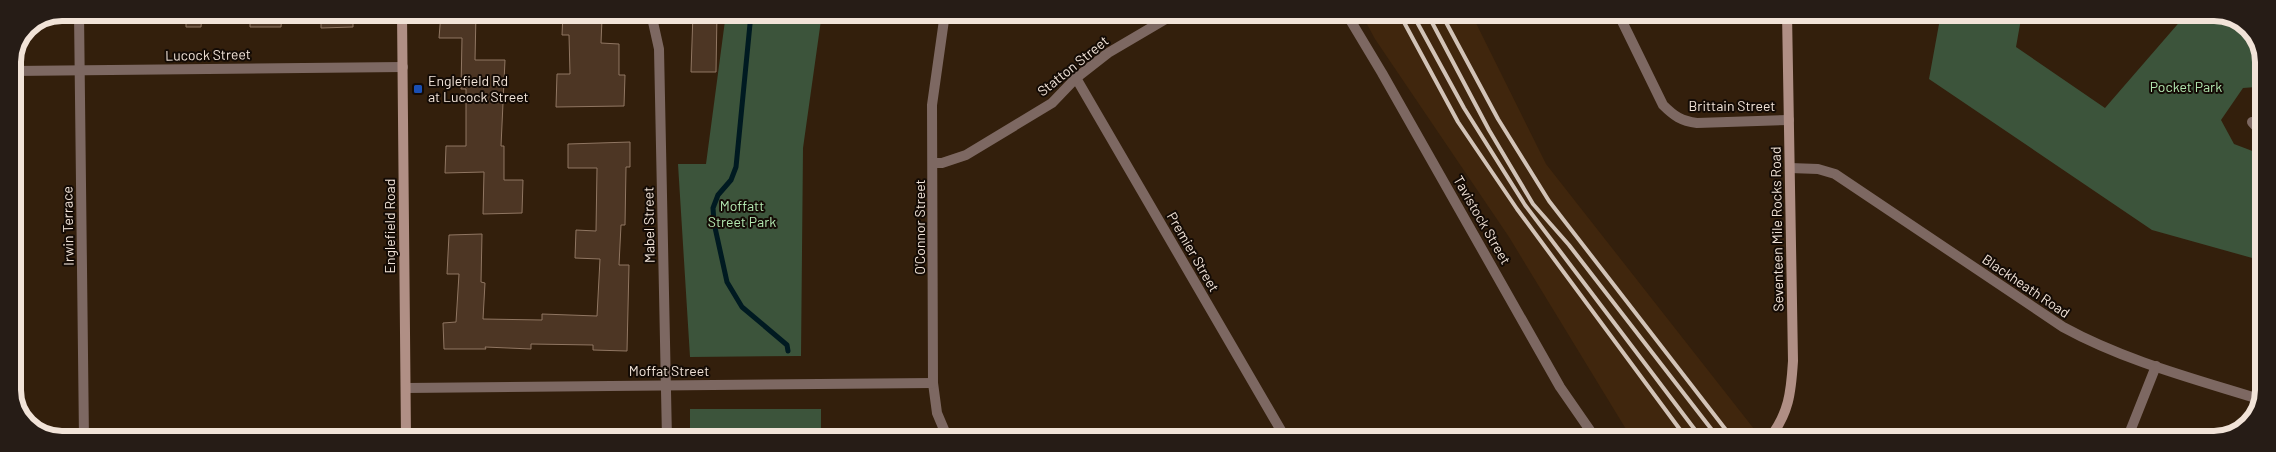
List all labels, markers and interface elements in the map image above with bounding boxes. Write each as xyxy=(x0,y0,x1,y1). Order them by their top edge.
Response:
street label: Statton Street xyxy=(1034,32,1112,99)
street label: Lucock Street xyxy=(165,45,251,64)
place label: Englefield Rd at Lucock Street xyxy=(428,72,529,105)
park label: Pocket Park xyxy=(2150,78,2222,95)
marker: Englefield Rd at Lucock Street xyxy=(412,83,424,95)
street label: Brittain Street xyxy=(1689,97,1775,114)
street label: Seventeen Mile Rocks Road xyxy=(1767,146,1786,312)
street label: Tavistock Street xyxy=(1450,172,1515,267)
street label: Englefield Road xyxy=(381,179,398,273)
street label: O'Connor Street xyxy=(911,179,928,275)
street label: Irwin Terrace xyxy=(58,186,77,266)
street label: Mabel Street xyxy=(639,187,658,263)
park label: Moffatt Street Park xyxy=(708,197,776,230)
street label: Premier Street xyxy=(1164,209,1223,295)
street label: Blackheath Road xyxy=(1979,250,2073,321)
street label: Moffat Street xyxy=(629,362,709,379)

